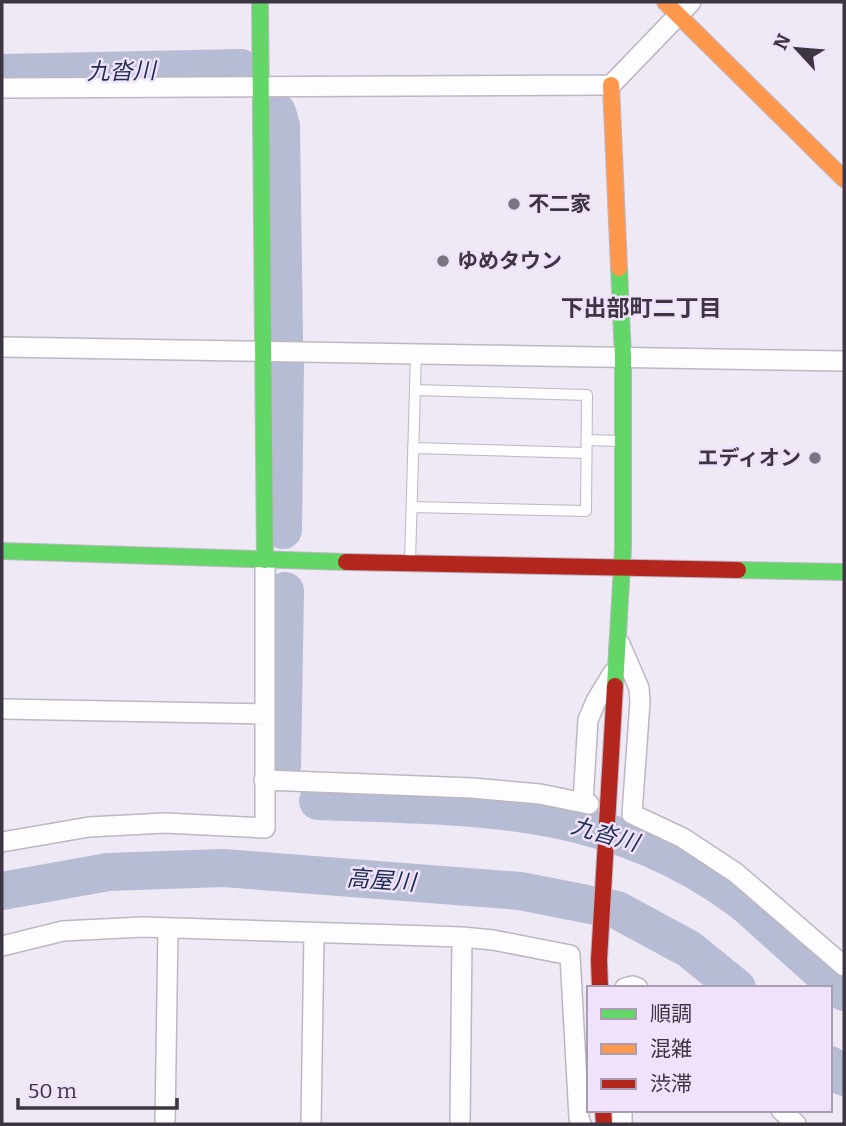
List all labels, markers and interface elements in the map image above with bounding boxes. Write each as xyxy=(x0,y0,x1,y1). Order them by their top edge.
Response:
north arrow xyxy=(762,14,832,84)
text: N xyxy=(769,30,796,53)
water label: 九沓川 xyxy=(86,56,159,86)
place label: 不二家 xyxy=(528,191,591,217)
marker: 不二家 xyxy=(506,196,522,212)
place label: ゆめタウン xyxy=(457,248,562,274)
marker: ゆめタウン xyxy=(435,253,451,269)
district label: 下出部町二丁目 xyxy=(561,294,722,322)
place label: エディオン xyxy=(697,445,801,471)
marker: エディオン xyxy=(807,450,823,466)
water label: 九沓川 xyxy=(568,811,645,858)
water label: 高屋川 xyxy=(346,864,419,897)
legend xyxy=(587,986,832,1112)
text: 順調 xyxy=(650,1001,692,1027)
text: 混雑 xyxy=(650,1036,692,1062)
scale bar xyxy=(18,1066,177,1110)
text: 渋滞 xyxy=(650,1071,692,1097)
text: 50 m xyxy=(28,1078,77,1104)

